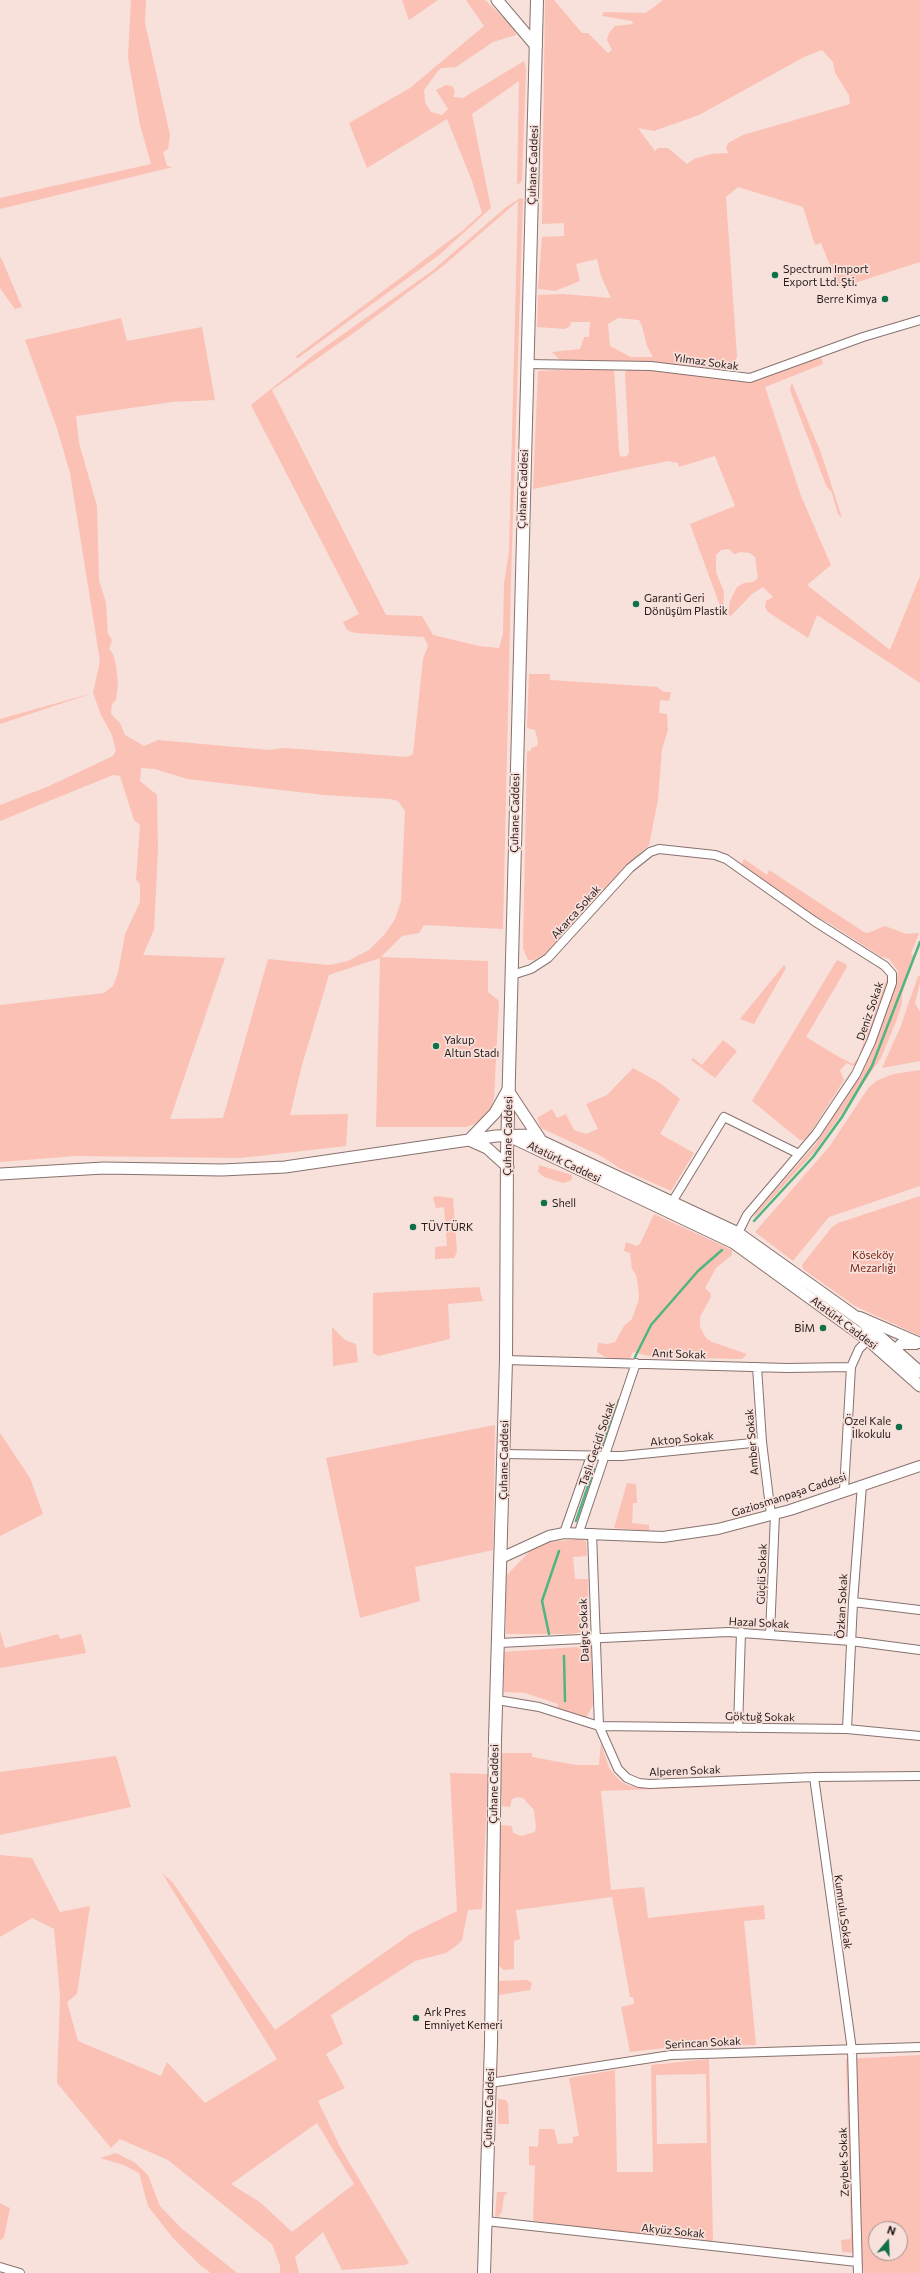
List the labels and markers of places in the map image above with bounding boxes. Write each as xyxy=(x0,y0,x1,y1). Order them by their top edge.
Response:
place label: Spectrum Import Export Ltd. Şti. xyxy=(783,262,869,288)
marker: Spectrum Import Export Ltd. Şti. xyxy=(770,270,780,280)
place label: Berre Kimya xyxy=(817,292,877,306)
marker: Berre Kimya xyxy=(880,294,890,304)
place label: Garanti Geri Dönüşüm Plastik xyxy=(644,591,728,617)
marker: Garanti Geri Dönüşüm Plastik xyxy=(631,599,641,609)
place label: Yakup Altun Stadı xyxy=(444,1033,499,1059)
marker: Yakup Altun Stadı xyxy=(431,1041,441,1051)
place label: Shell xyxy=(552,1196,576,1210)
marker: Shell xyxy=(539,1198,549,1208)
place label: TÜVTÜRK xyxy=(421,1220,473,1234)
marker: TÜVTÜRK xyxy=(408,1222,418,1232)
place label: BİM xyxy=(794,1321,815,1335)
marker: BİM xyxy=(818,1323,828,1333)
place label: Özel Kale İlkokulu xyxy=(844,1414,891,1440)
marker: Özel Kale İlkokulu xyxy=(894,1422,904,1432)
place label: Ark Pres Emniyet Kemeri xyxy=(424,2005,503,2031)
marker: Ark Pres Emniyet Kemeri xyxy=(411,2013,421,2023)

